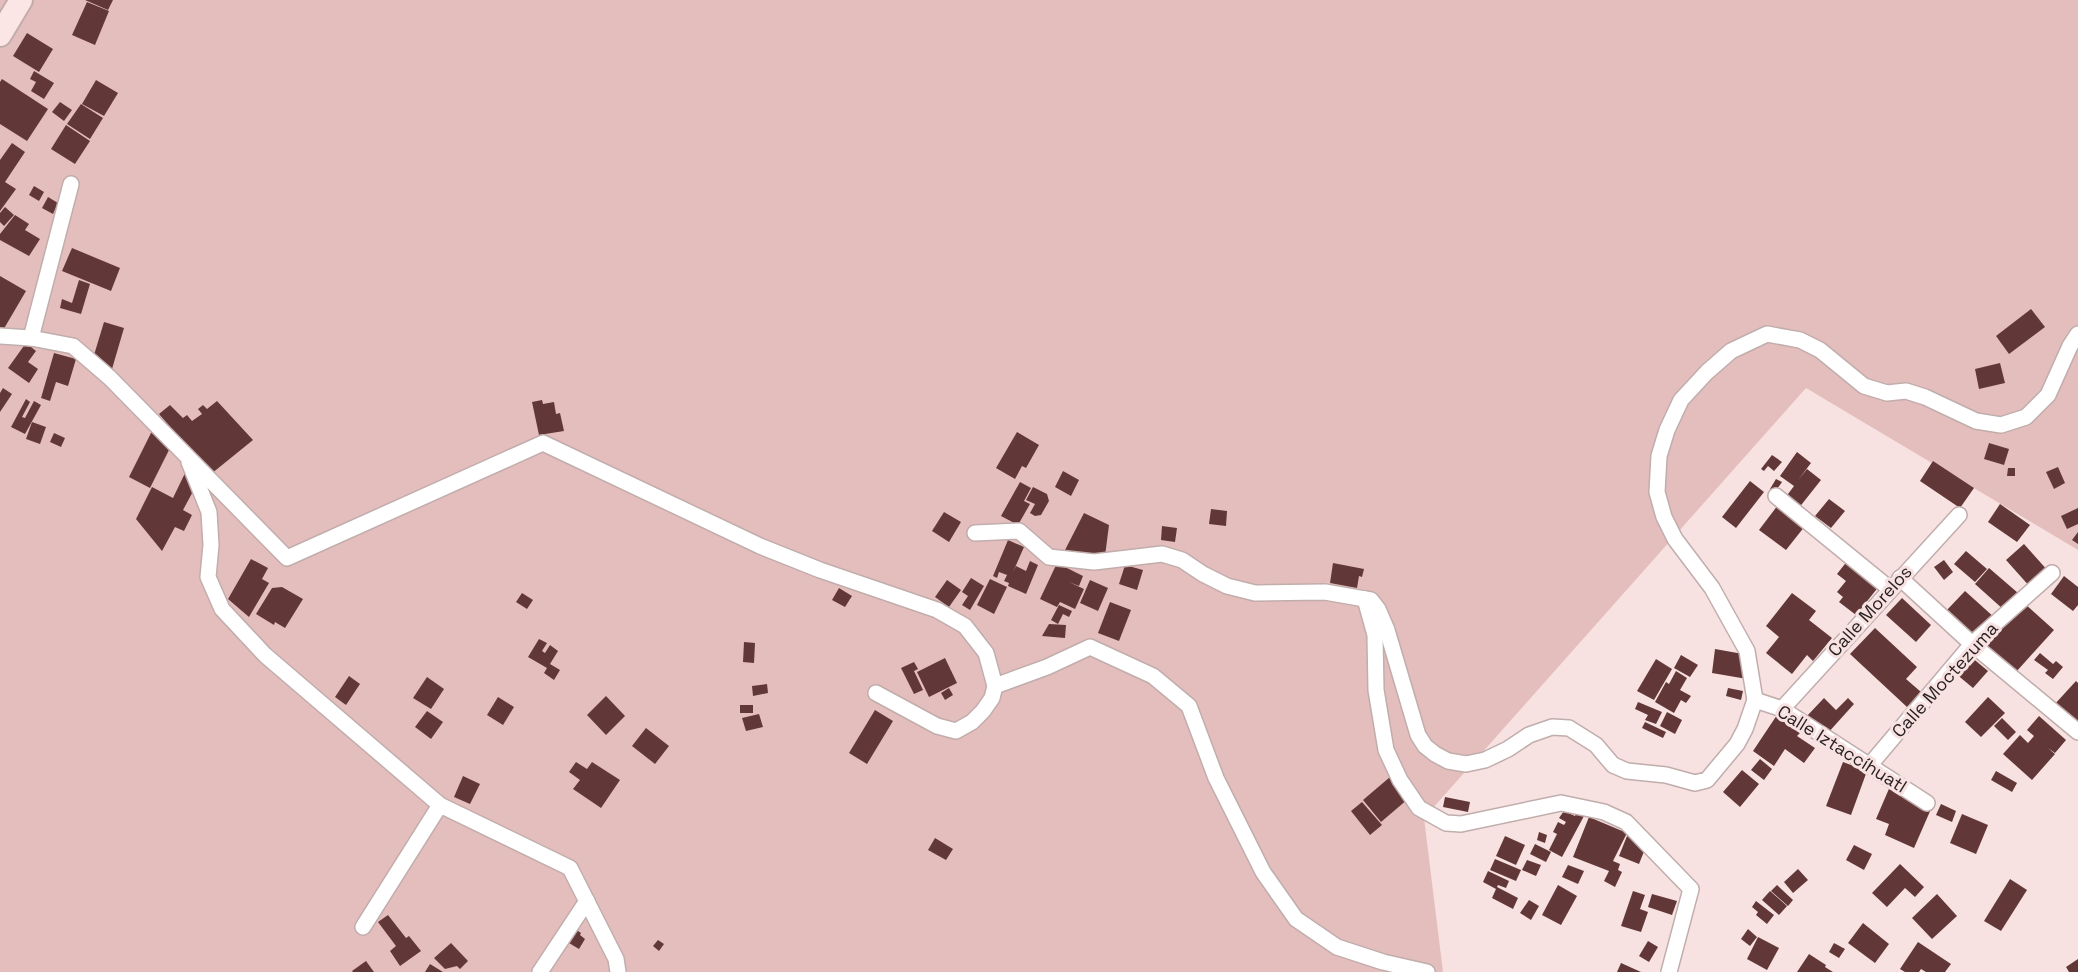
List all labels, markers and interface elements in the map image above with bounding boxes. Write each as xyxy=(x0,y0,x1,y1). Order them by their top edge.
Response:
street label: Calle Morelos xyxy=(1823,560,1917,661)
street label: Calle Moctezuma xyxy=(1887,617,2003,742)
street label: Calle Iztaccíhuatl xyxy=(1773,699,1911,798)

